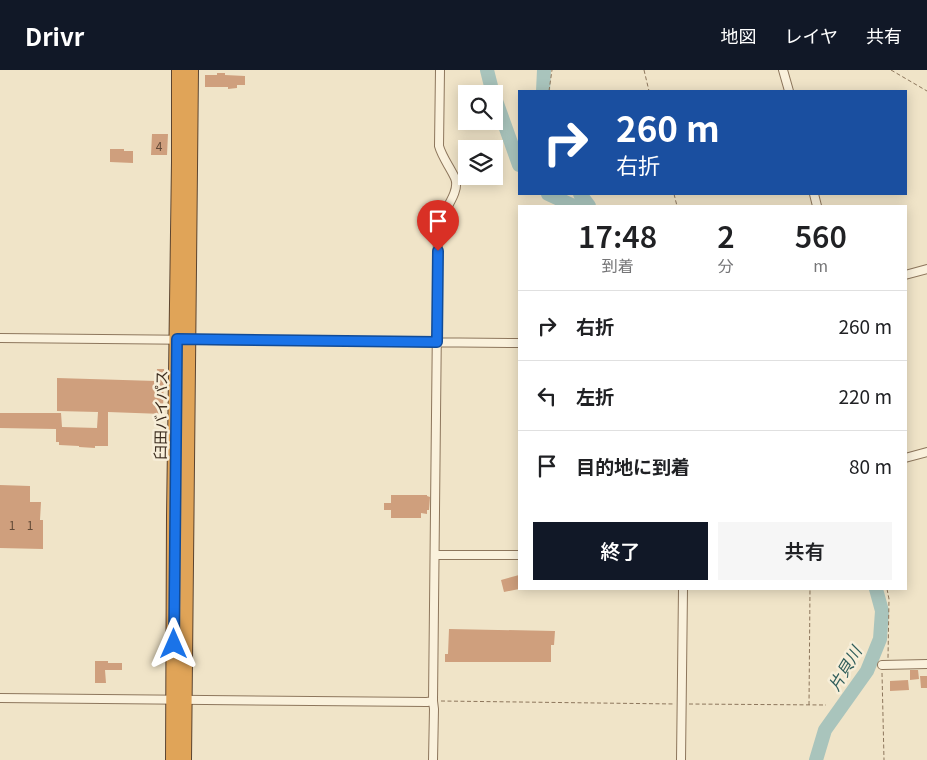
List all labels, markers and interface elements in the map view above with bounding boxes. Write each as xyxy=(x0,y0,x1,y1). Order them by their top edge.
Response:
text: Drivr xyxy=(25,18,84,53)
text: 地図 xyxy=(721,22,757,48)
text: レイヤ xyxy=(785,22,838,48)
text: 共有 xyxy=(866,22,902,48)
map controls xyxy=(458,85,503,185)
button: search xyxy=(458,85,503,130)
text: 260 m xyxy=(616,101,720,152)
icon: right xyxy=(533,110,598,175)
house number: 4 xyxy=(156,137,163,154)
button: layers xyxy=(458,140,503,185)
text: 右折 xyxy=(616,148,660,180)
pin xyxy=(417,200,459,251)
icon: arrive xyxy=(424,207,452,235)
text: 17:48 xyxy=(578,213,657,257)
text: 2 xyxy=(717,213,735,257)
text: 560 xyxy=(795,213,847,257)
text: 到着 xyxy=(602,253,634,277)
text: 分 xyxy=(718,253,734,277)
text: m xyxy=(813,253,828,277)
icon: right xyxy=(533,312,561,340)
text: 右折 xyxy=(576,312,614,339)
text: 260 m xyxy=(839,312,892,339)
street label: 臼田バイパス xyxy=(149,370,171,460)
icon: left xyxy=(533,382,561,410)
text: 左折 xyxy=(576,382,614,409)
text: 220 m xyxy=(839,382,892,409)
icon: arrive xyxy=(533,452,561,480)
text: 目的地に到着 xyxy=(576,452,690,479)
text: 80 m xyxy=(849,452,892,479)
house number: 1 xyxy=(9,516,15,533)
house number: 1 xyxy=(27,516,33,533)
button: 終了 xyxy=(533,522,708,580)
button: 共有 xyxy=(718,522,892,580)
position arrow xyxy=(147,617,199,669)
water label: 片貝川 xyxy=(821,640,868,695)

